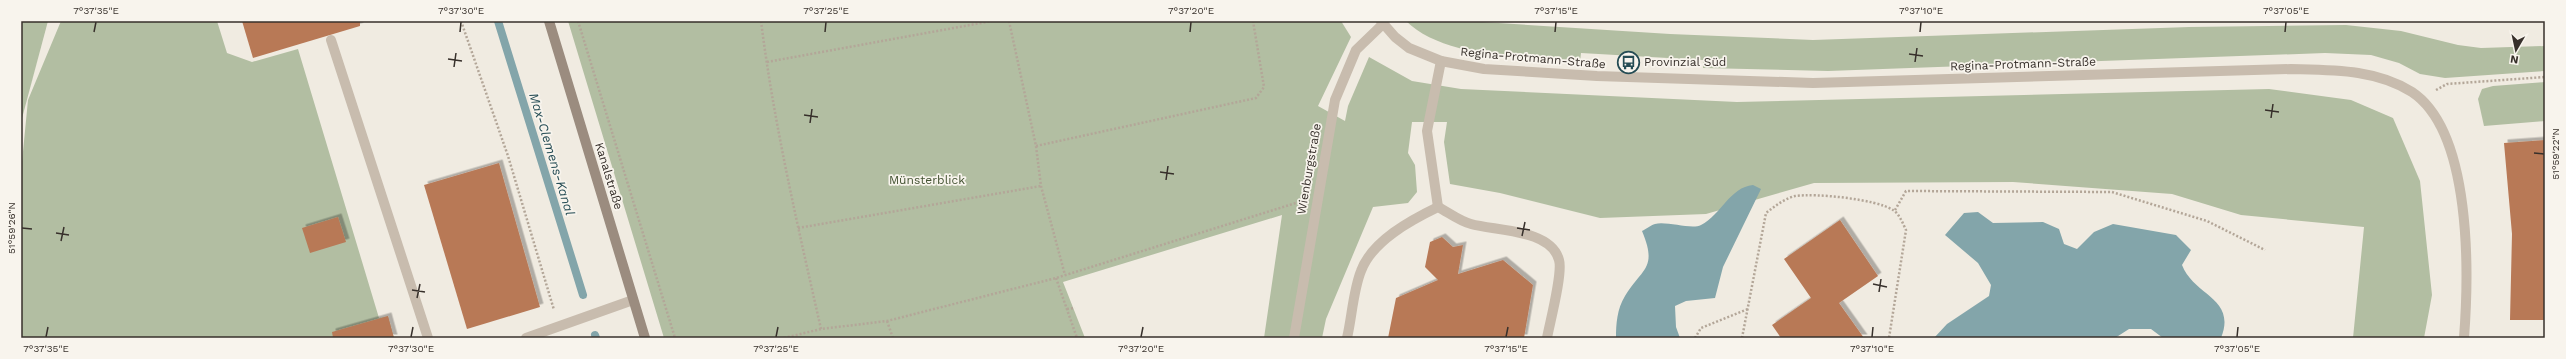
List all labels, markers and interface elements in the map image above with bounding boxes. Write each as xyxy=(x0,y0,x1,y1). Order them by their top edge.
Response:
text: 7°37'35"E xyxy=(73,5,119,16)
text: 7°37'30"E xyxy=(438,5,484,16)
text: 7°37'25"E xyxy=(803,5,849,16)
text: 7°37'20"E xyxy=(1168,5,1214,16)
text: 7°37'15"E xyxy=(1534,5,1578,16)
text: 7°37'10"E xyxy=(1899,5,1943,16)
text: 7°37'05"E xyxy=(2263,5,2309,16)
north arrow xyxy=(2496,30,2536,70)
street label: Regina-Protmann-Straße xyxy=(1460,45,1606,71)
bus stop icon: Provinzial Süd xyxy=(1615,49,1641,75)
text: N xyxy=(2509,52,2520,66)
street label: Regina-Protmann-Straße xyxy=(1950,54,2096,74)
place label: Provinzial Süd xyxy=(1644,55,1726,69)
water label: Max-Clemens-Kanal xyxy=(526,91,578,217)
street label: Wienburgstraße xyxy=(1294,122,1324,216)
text: 51°59'22"N xyxy=(2550,128,2561,180)
street label: Kanalstraße xyxy=(592,141,626,211)
park label: Münsterblick xyxy=(889,173,965,187)
text: 51°59'26"N xyxy=(6,202,17,254)
text: 7°37'35"E xyxy=(23,343,69,354)
text: 7°37'30"E xyxy=(388,343,434,354)
text: 7°37'25"E xyxy=(753,343,799,354)
text: 7°37'20"E xyxy=(1118,343,1164,354)
text: 7°37'15"E xyxy=(1484,343,1528,354)
text: 7°37'10"E xyxy=(1850,343,1894,354)
text: 7°37'05"E xyxy=(2214,343,2260,354)

